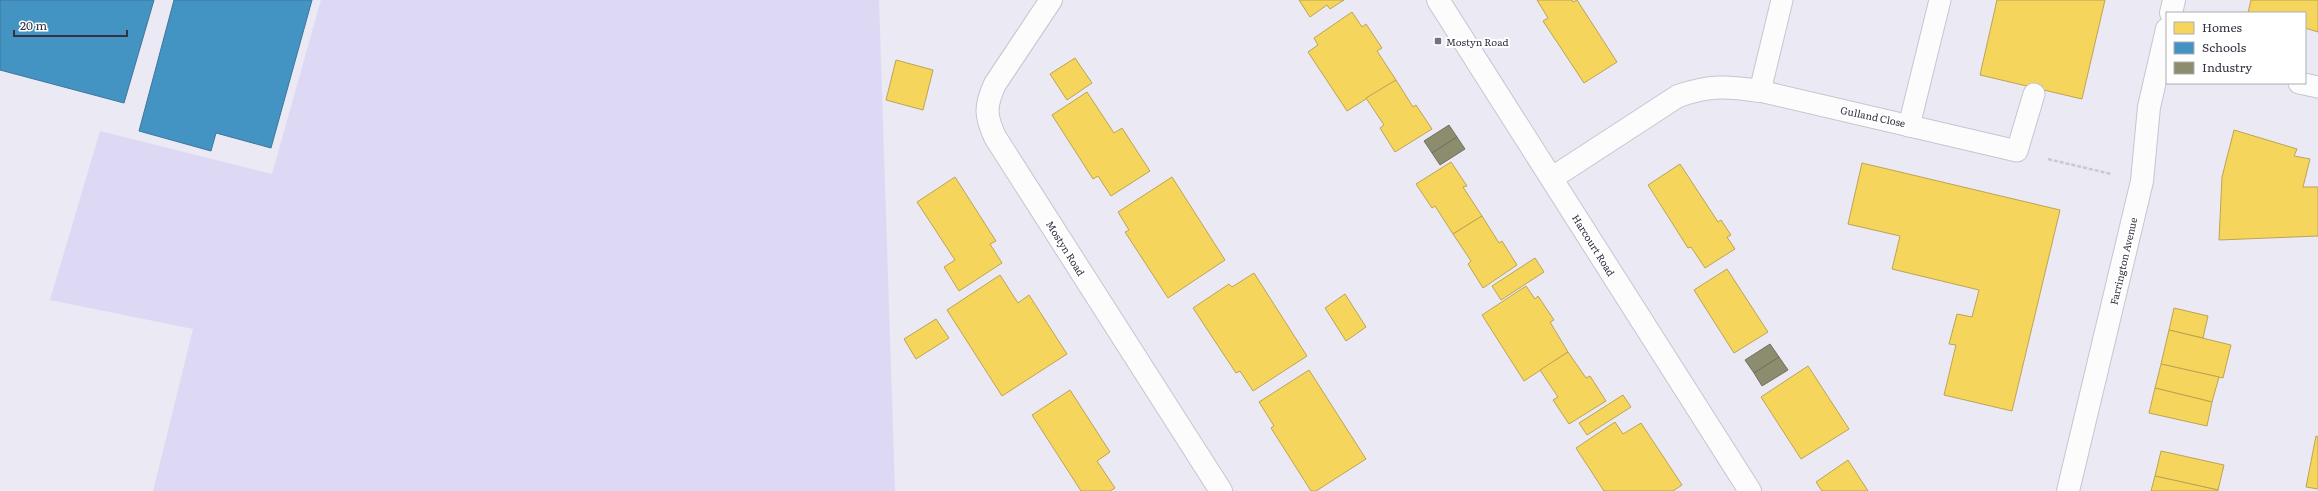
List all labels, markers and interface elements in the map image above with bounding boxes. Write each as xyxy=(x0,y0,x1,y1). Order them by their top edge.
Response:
scale bar xyxy=(14,12,127,38)
legend xyxy=(2166,12,2306,84)
text: 20 m xyxy=(20,16,47,34)
text: Homes xyxy=(2202,18,2242,36)
place label: Mostyn Road xyxy=(1446,34,1509,49)
marker: Mostyn Road xyxy=(1433,36,1443,46)
text: Schools xyxy=(2202,38,2247,56)
text: Industry xyxy=(2202,58,2252,76)
street label: Gulland Close xyxy=(1839,102,1907,130)
street label: Harcourt Road xyxy=(1569,211,1619,279)
street label: Farrington Avenue xyxy=(2106,216,2140,306)
street label: Mostyn Road xyxy=(1043,217,1089,279)

